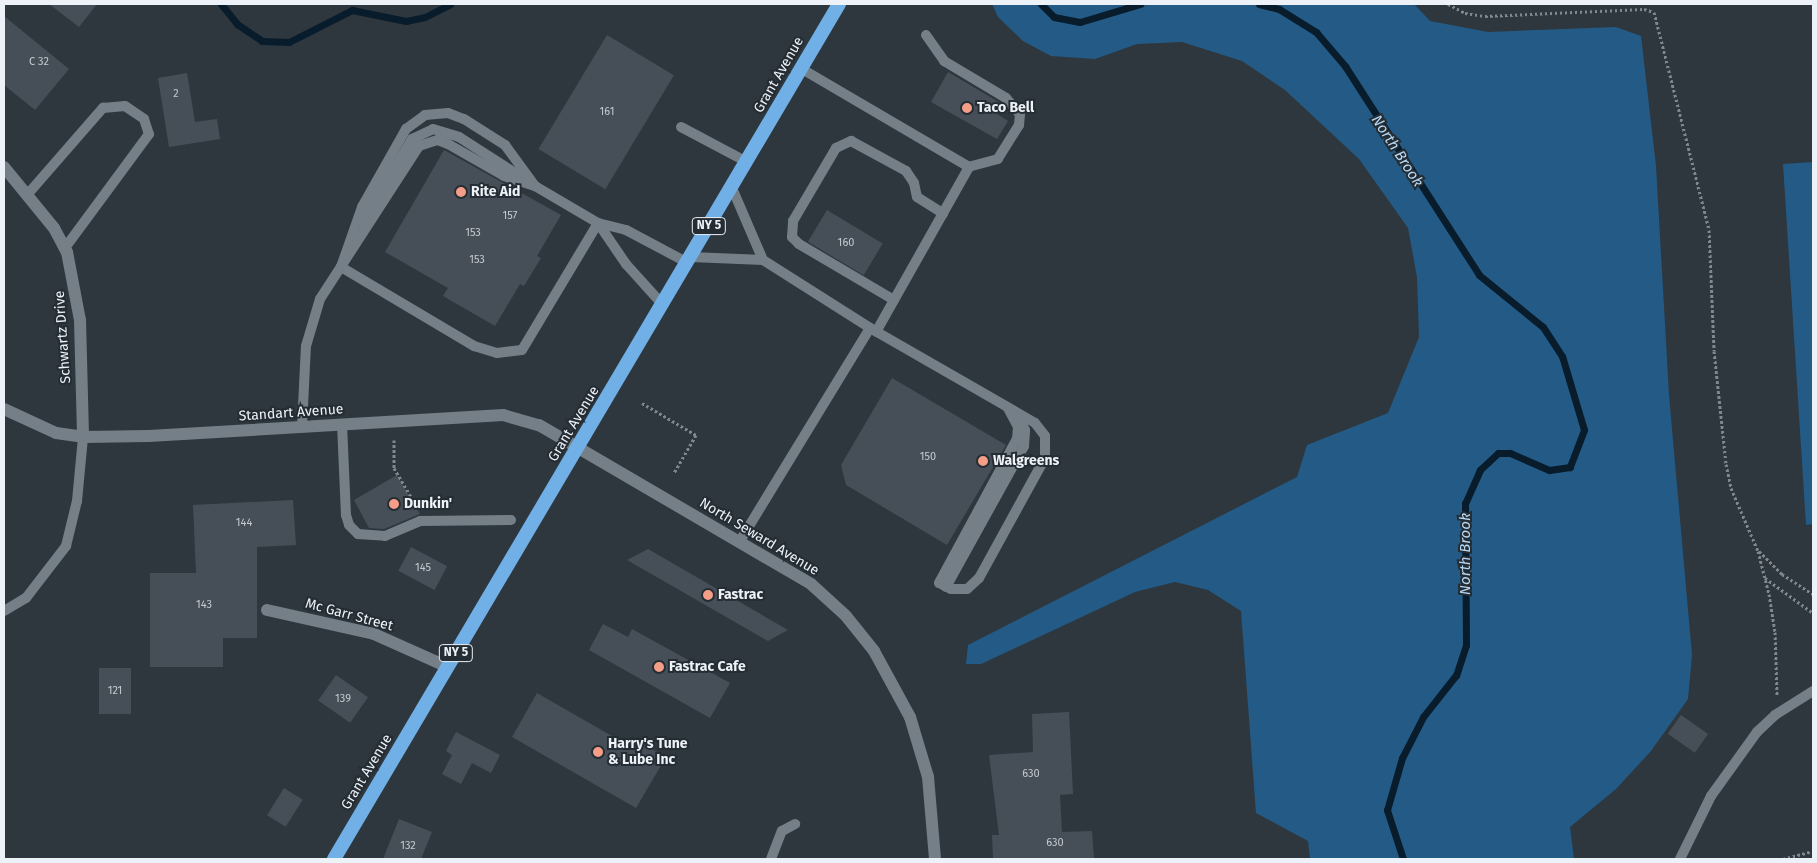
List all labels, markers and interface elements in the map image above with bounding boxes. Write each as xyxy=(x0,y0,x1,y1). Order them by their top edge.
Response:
street label: Grant Avenue xyxy=(751,34,807,116)
house number: C 32 xyxy=(29,55,49,69)
house number: 2 xyxy=(173,87,179,101)
place label: Taco Bell xyxy=(977,100,1034,116)
marker: Taco Bell xyxy=(961,102,973,114)
house number: 161 xyxy=(600,105,614,119)
water label: North Brook xyxy=(1367,112,1427,190)
place label: Rite Aid xyxy=(471,184,520,200)
marker: Rite Aid xyxy=(455,186,467,198)
house number: 157 xyxy=(503,209,517,223)
road number: NY 5 xyxy=(692,217,726,236)
house number: 153 xyxy=(465,226,481,240)
house number: 160 xyxy=(838,236,854,250)
house number: 153 xyxy=(469,253,485,267)
street label: Schwartz Drive xyxy=(51,290,75,384)
street label: Grant Avenue xyxy=(545,383,603,465)
street label: Standart Avenue xyxy=(238,401,344,425)
house number: 150 xyxy=(920,450,936,464)
place label: Walgreens xyxy=(993,453,1059,469)
marker: Walgreens xyxy=(977,455,989,467)
street label: North Seward Avenue xyxy=(696,495,822,579)
place label: Dunkin' xyxy=(404,496,452,512)
marker: Dunkin' xyxy=(388,498,400,510)
water label: North Brook xyxy=(1457,513,1475,595)
house number: 144 xyxy=(236,516,252,530)
house number: 145 xyxy=(415,561,431,575)
place label: Fastrac xyxy=(718,587,763,603)
marker: Fastrac xyxy=(702,589,714,601)
street label: Mc Garr Street xyxy=(303,595,395,635)
house number: 143 xyxy=(196,598,212,612)
road number: NY 5 xyxy=(438,644,474,662)
place label: Fastrac Cafe xyxy=(669,659,746,675)
marker: Fastrac Cafe xyxy=(653,661,665,673)
house number: 121 xyxy=(108,684,122,698)
house number: 139 xyxy=(335,692,351,706)
street label: Grant Avenue xyxy=(338,731,396,813)
place label: Harry's Tune & Lube Inc xyxy=(608,736,688,769)
marker: Harry's Tune & Lube Inc xyxy=(592,746,604,758)
house number: 630 xyxy=(1022,767,1040,781)
house number: 630 xyxy=(1046,836,1064,850)
house number: 132 xyxy=(400,839,416,853)

